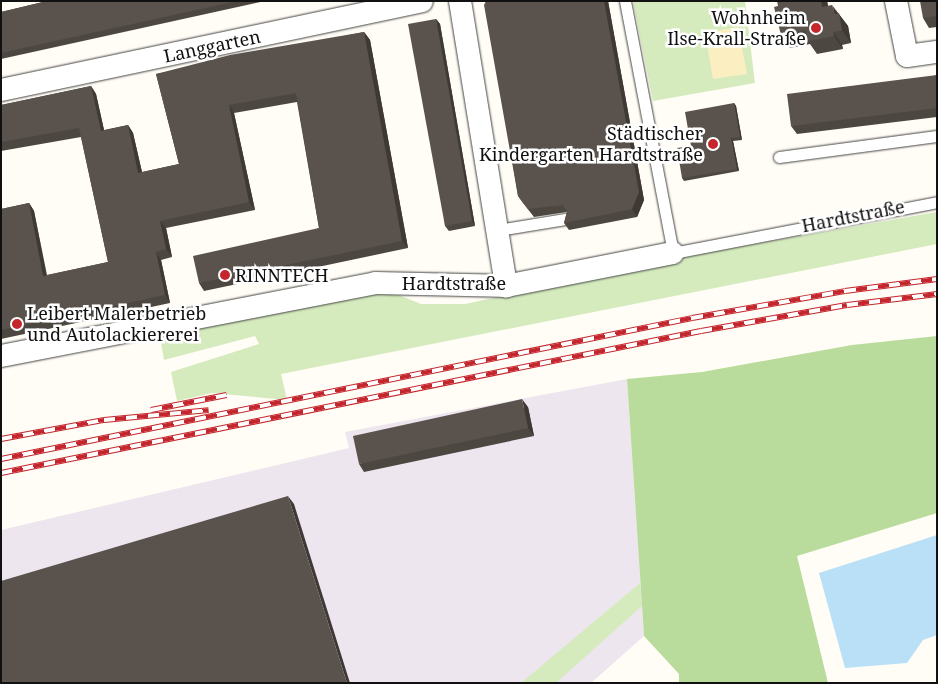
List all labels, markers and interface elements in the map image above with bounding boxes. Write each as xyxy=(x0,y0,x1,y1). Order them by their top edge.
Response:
place label: Wohnheim Ilse-Krall-Straße xyxy=(667,7,806,50)
marker: Wohnheim Ilse-Krall-Straße xyxy=(810,22,822,34)
street label: Langgarten xyxy=(162,25,262,67)
place label: Städtischer Kindergarten Hardtstraße xyxy=(479,123,703,166)
marker: Städtischer Kindergarten Hardtstraße xyxy=(707,138,719,150)
street label: Hardtstraße xyxy=(800,195,906,237)
place label: RINNTECH xyxy=(235,264,328,286)
marker: RINNTECH xyxy=(219,269,231,281)
street label: Hardtstraße xyxy=(402,272,506,294)
place label: Leibert Malerbetrieb und Autolackiererei xyxy=(27,303,206,346)
marker: Leibert Malerbetrieb und Autolackiererei xyxy=(11,318,23,330)

